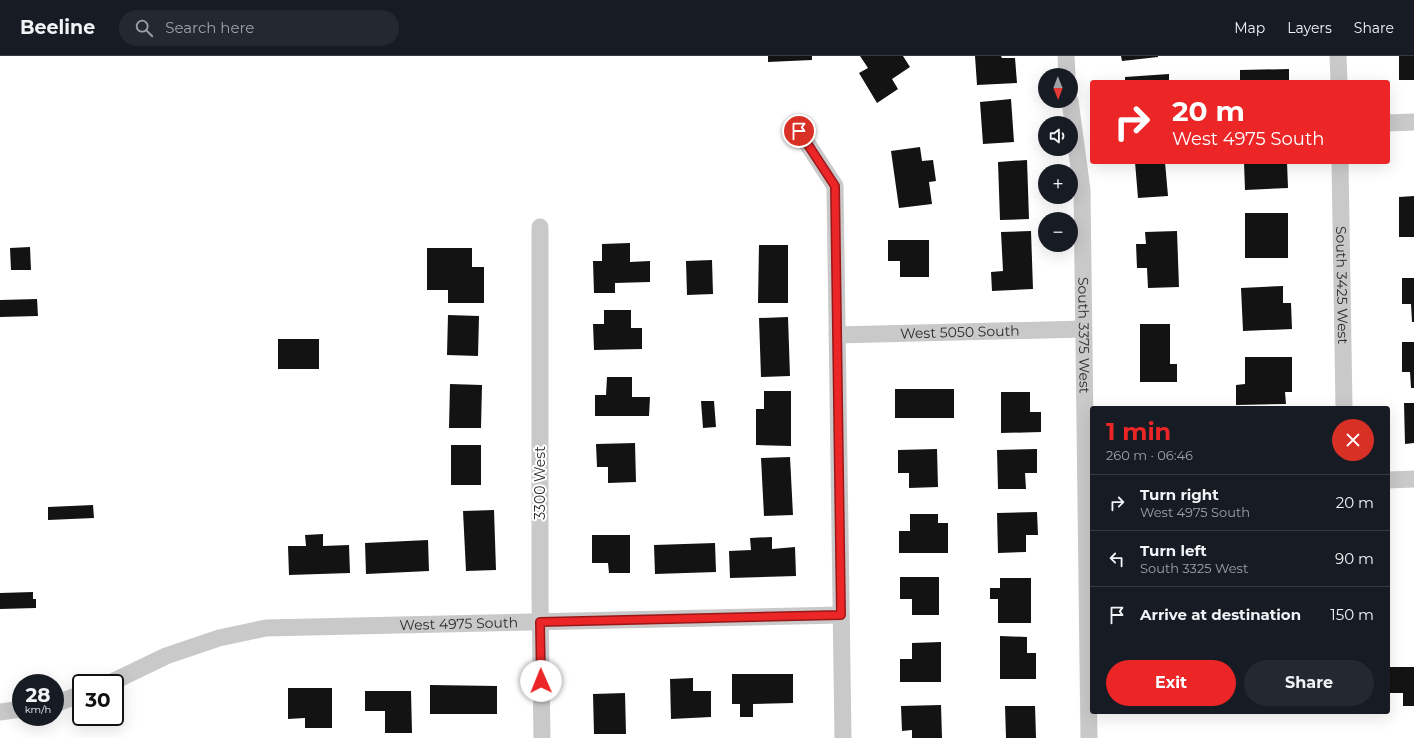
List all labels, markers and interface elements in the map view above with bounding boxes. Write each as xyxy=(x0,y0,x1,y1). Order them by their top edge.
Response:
search box xyxy=(119,10,399,46)
text: Beeline xyxy=(20,16,95,39)
icon: search xyxy=(133,17,155,39)
text: Search here xyxy=(165,18,254,37)
text: Map xyxy=(1234,19,1265,37)
text: Layers xyxy=(1287,19,1332,37)
text: Share xyxy=(1354,19,1394,37)
north arrow xyxy=(1038,68,1078,108)
map controls xyxy=(1038,68,1078,252)
text: 20 m xyxy=(1172,94,1245,128)
icon: right xyxy=(1106,96,1158,148)
pin xyxy=(782,114,816,148)
button: sound xyxy=(1038,116,1078,156)
icon: arrive xyxy=(788,120,810,142)
text: West 4975 South xyxy=(1172,128,1324,150)
button: + xyxy=(1038,164,1078,204)
button: − xyxy=(1038,212,1078,252)
street label: South 3425 West xyxy=(1332,226,1352,345)
street label: South 3375 West xyxy=(1074,277,1094,394)
street label: West 5050 South xyxy=(900,322,1020,342)
text: 1 min xyxy=(1106,417,1171,446)
button: close xyxy=(1332,419,1374,461)
street label: 3300 West xyxy=(531,446,549,520)
text: 260 m · 06:46 xyxy=(1106,447,1193,463)
text: Turn right xyxy=(1140,485,1219,504)
icon: right xyxy=(1106,492,1128,514)
text: 20 m xyxy=(1336,493,1374,512)
text: West 4975 South xyxy=(1140,504,1250,520)
text: Turn left xyxy=(1140,541,1207,560)
icon: left xyxy=(1106,548,1128,570)
text: 90 m xyxy=(1335,549,1374,568)
text: South 3325 West xyxy=(1140,560,1248,576)
icon: arrive xyxy=(1106,604,1128,626)
text: Arrive at destination xyxy=(1140,605,1301,624)
text: 150 m xyxy=(1330,605,1374,624)
street label: West 4975 South xyxy=(399,613,518,634)
position arrow xyxy=(520,660,562,702)
button: Exit xyxy=(1106,660,1236,706)
button: Share xyxy=(1244,660,1374,706)
speed limit sign: 30 xyxy=(72,674,124,726)
text: 28 xyxy=(26,683,51,707)
text: km/h xyxy=(25,703,51,716)

